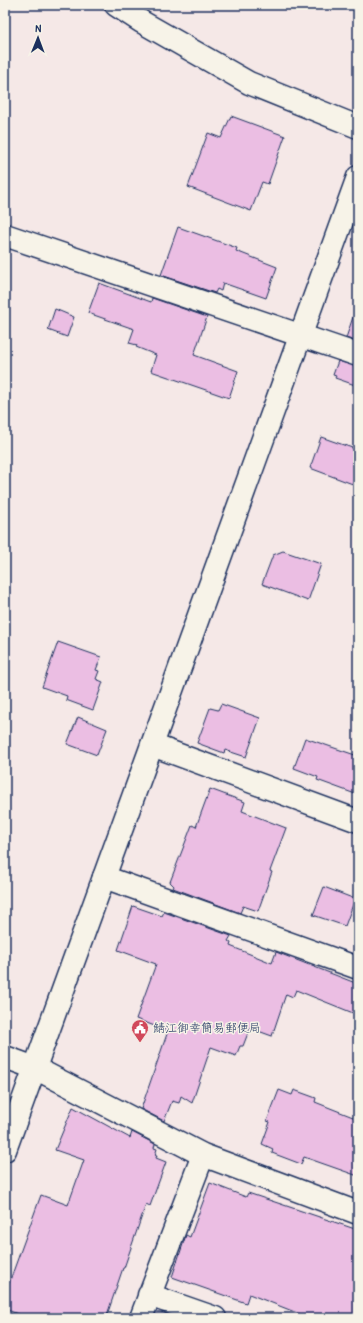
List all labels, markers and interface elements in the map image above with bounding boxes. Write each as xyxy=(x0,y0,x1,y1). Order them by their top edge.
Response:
north arrow xyxy=(18,18,58,58)
text: N xyxy=(35,21,41,35)
public building icon: 鯖江御幸簡易郵便局 xyxy=(130,1018,150,1043)
place label: 鯖江御幸簡易郵便局 xyxy=(153,1019,261,1036)

